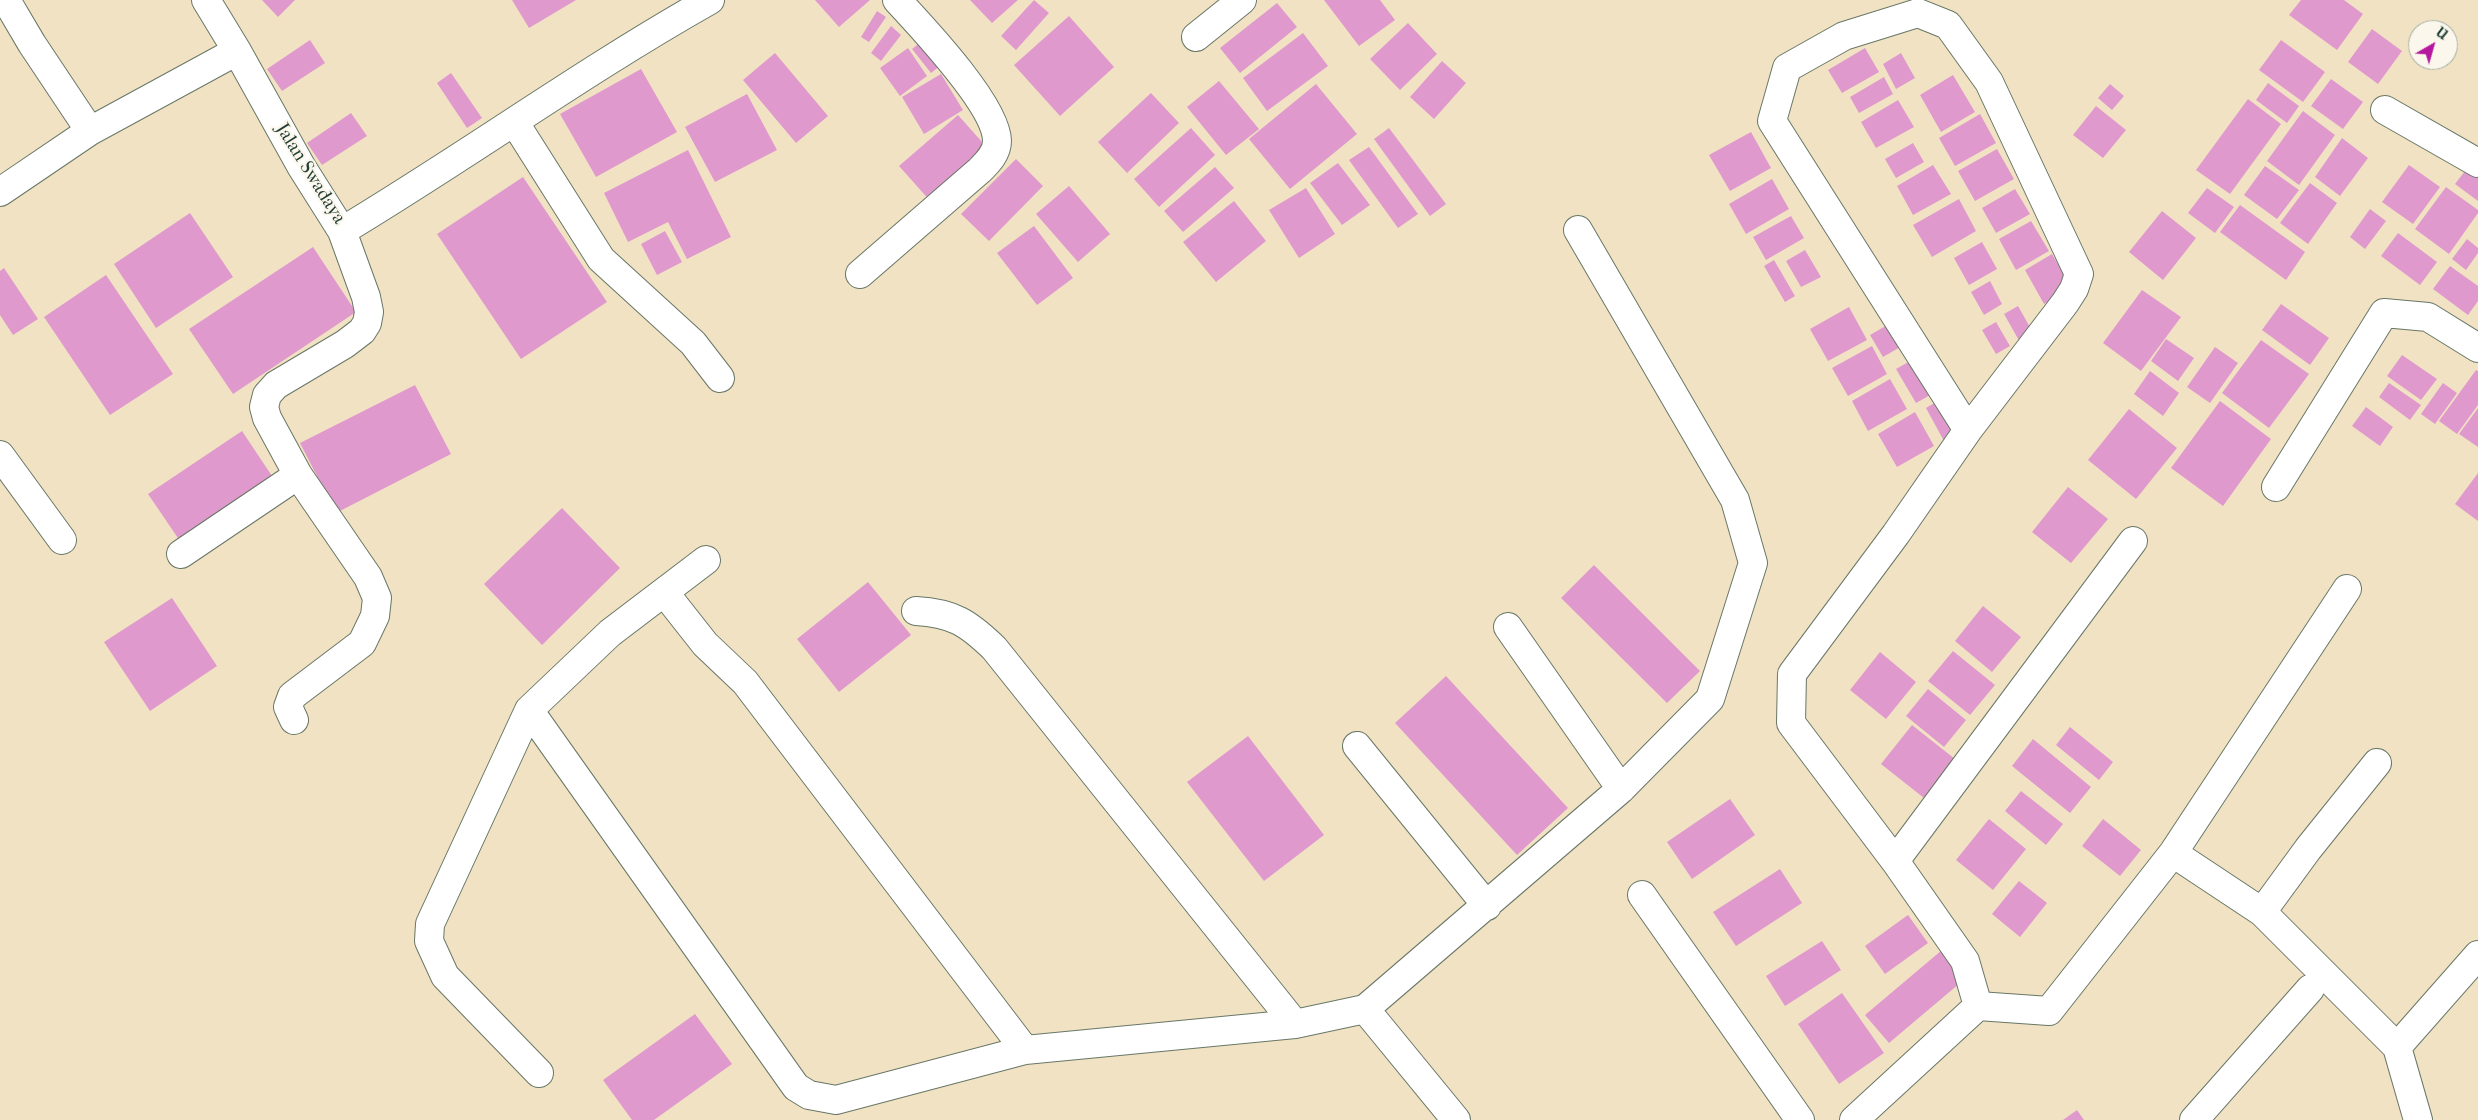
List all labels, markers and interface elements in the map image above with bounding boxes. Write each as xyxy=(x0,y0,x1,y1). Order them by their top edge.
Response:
north arrow xyxy=(2408,20,2458,70)
text: U xyxy=(2432,24,2451,44)
street label: Jalan Swadaya xyxy=(270,119,350,229)

